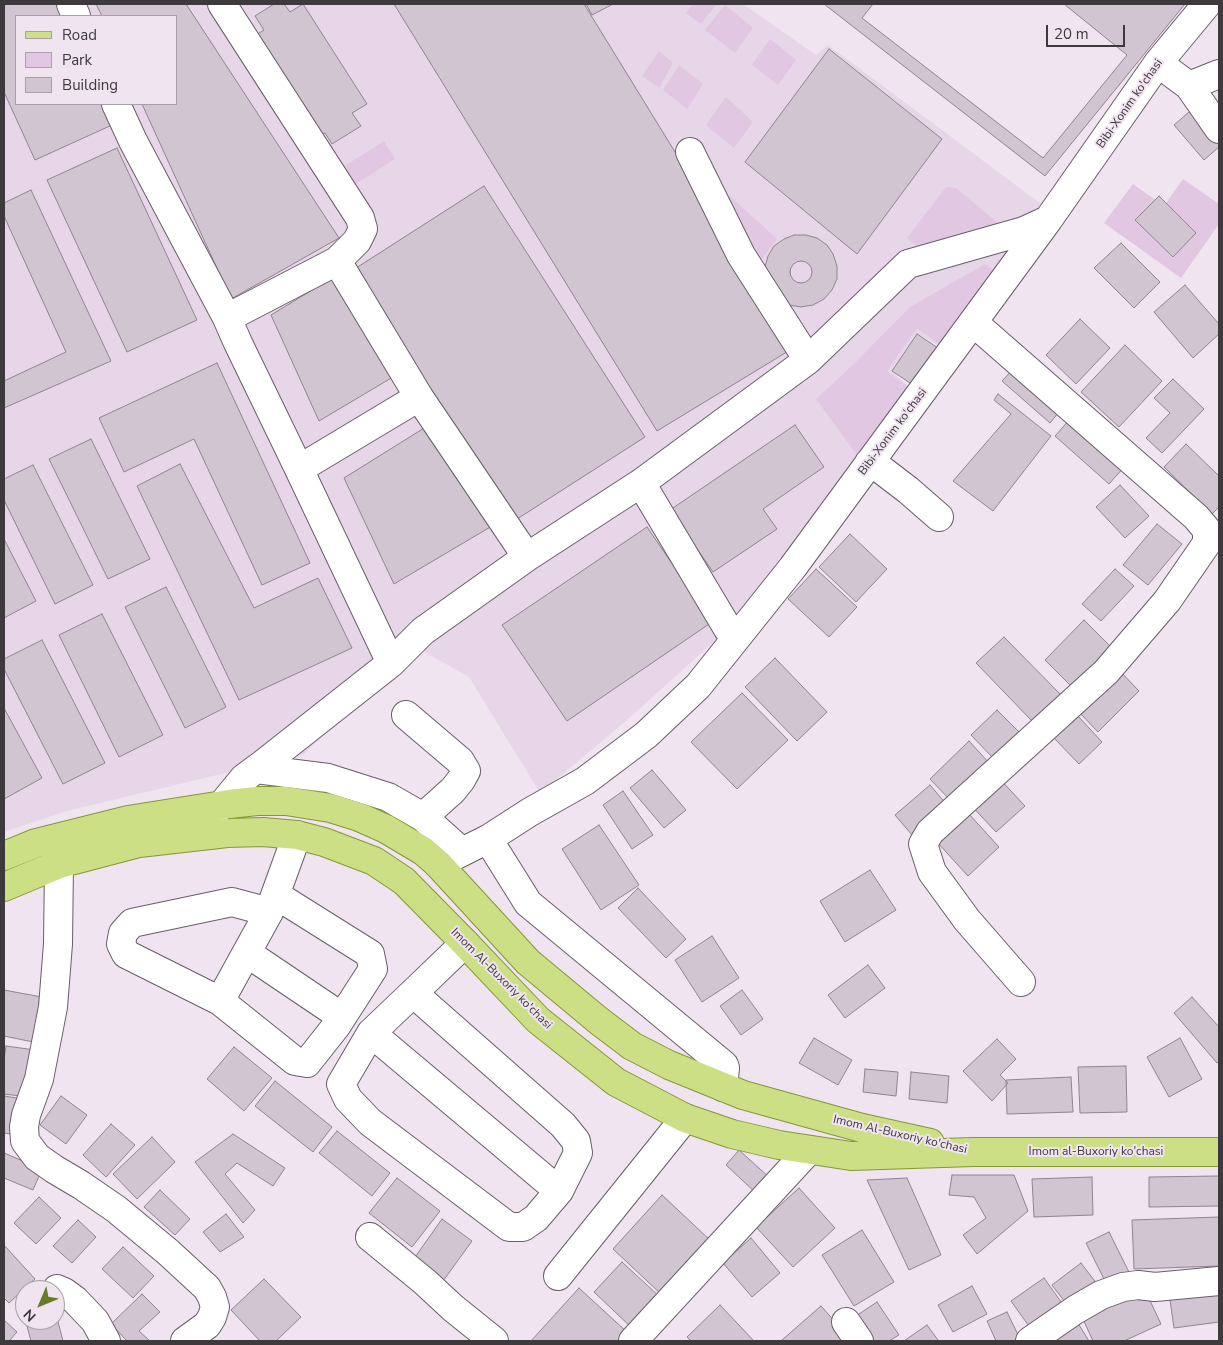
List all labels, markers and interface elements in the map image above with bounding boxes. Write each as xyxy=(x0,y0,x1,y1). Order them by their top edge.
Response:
legend xyxy=(15,15,178,105)
scale bar xyxy=(1048,15,1127,47)
text: 20 m xyxy=(1054,24,1089,44)
text: Road xyxy=(62,25,97,45)
text: Park xyxy=(62,50,92,70)
street label: Bibi-Xonim ko'chasi xyxy=(1094,57,1166,151)
text: Building xyxy=(62,75,118,95)
street label: Bibi-Xonim ko'chasi xyxy=(856,386,930,478)
street label: Imom Al-Buxoriy ko'chasi xyxy=(447,925,555,1033)
street label: Imom Al-Buxoriy ko'chasi xyxy=(832,1113,968,1157)
street label: Imom al-Buxoriy ko'chasi xyxy=(1029,1145,1163,1159)
north arrow xyxy=(15,1280,65,1330)
text: N xyxy=(19,1305,40,1326)

